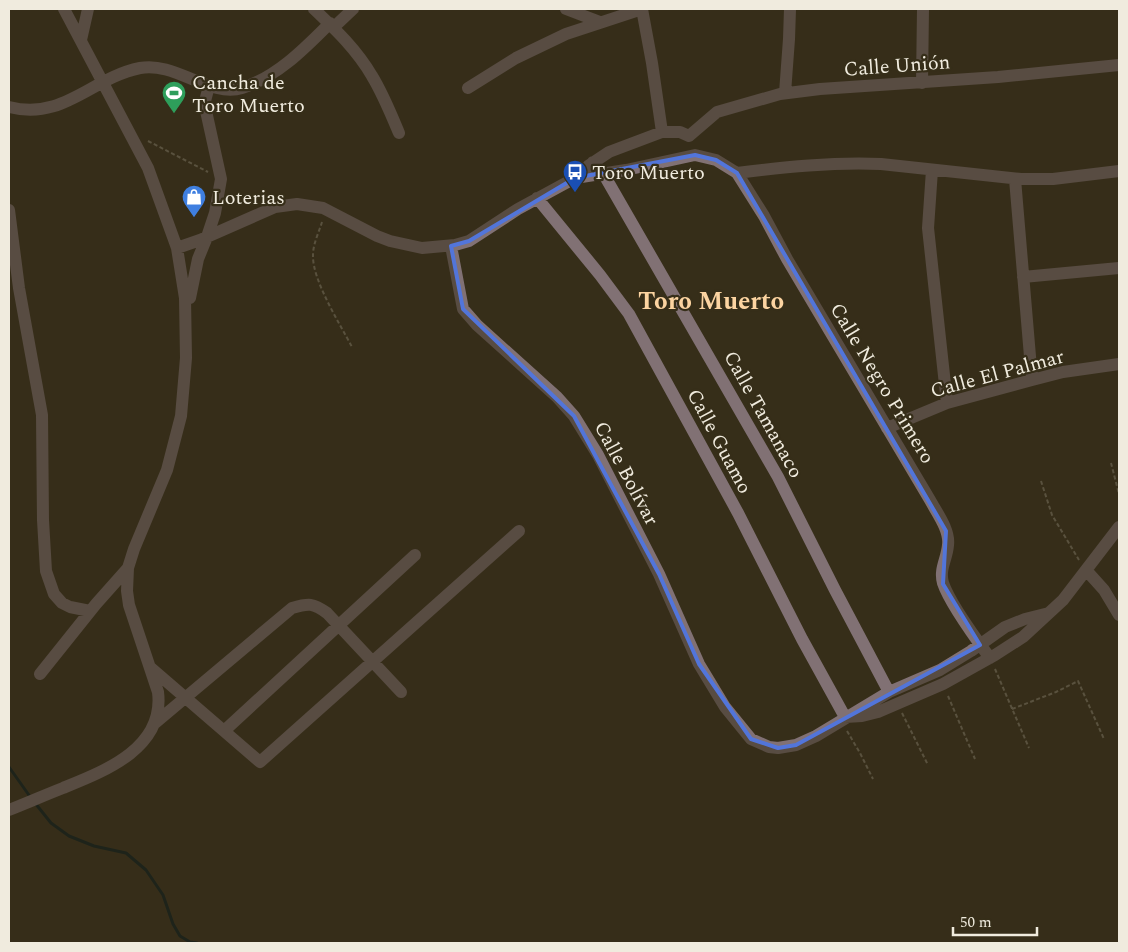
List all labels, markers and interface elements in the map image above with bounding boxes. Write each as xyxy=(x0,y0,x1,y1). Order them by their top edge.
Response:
street label: Calle Unión xyxy=(843,47,951,85)
place label: Cancha de Toro Muerto xyxy=(192,68,305,121)
sports icon: Cancha de Toro Muerto xyxy=(161,80,187,114)
place label: Toro Muerto xyxy=(592,158,705,188)
bus stop icon: Toro Muerto xyxy=(562,159,588,193)
place label: Loterias xyxy=(212,183,285,213)
shop icon: Loterias xyxy=(181,184,207,218)
district label: Toro Muerto xyxy=(638,283,784,321)
street label: Calle Negro Primero xyxy=(822,297,942,470)
street label: Calle El Palmar xyxy=(927,342,1068,406)
street label: Calle Tamanaco xyxy=(716,345,811,484)
street label: Calle Guamo xyxy=(679,384,759,499)
street label: Calle Bolívar xyxy=(586,416,666,531)
scale bar xyxy=(953,904,1037,936)
text: 50 m xyxy=(960,911,992,934)

